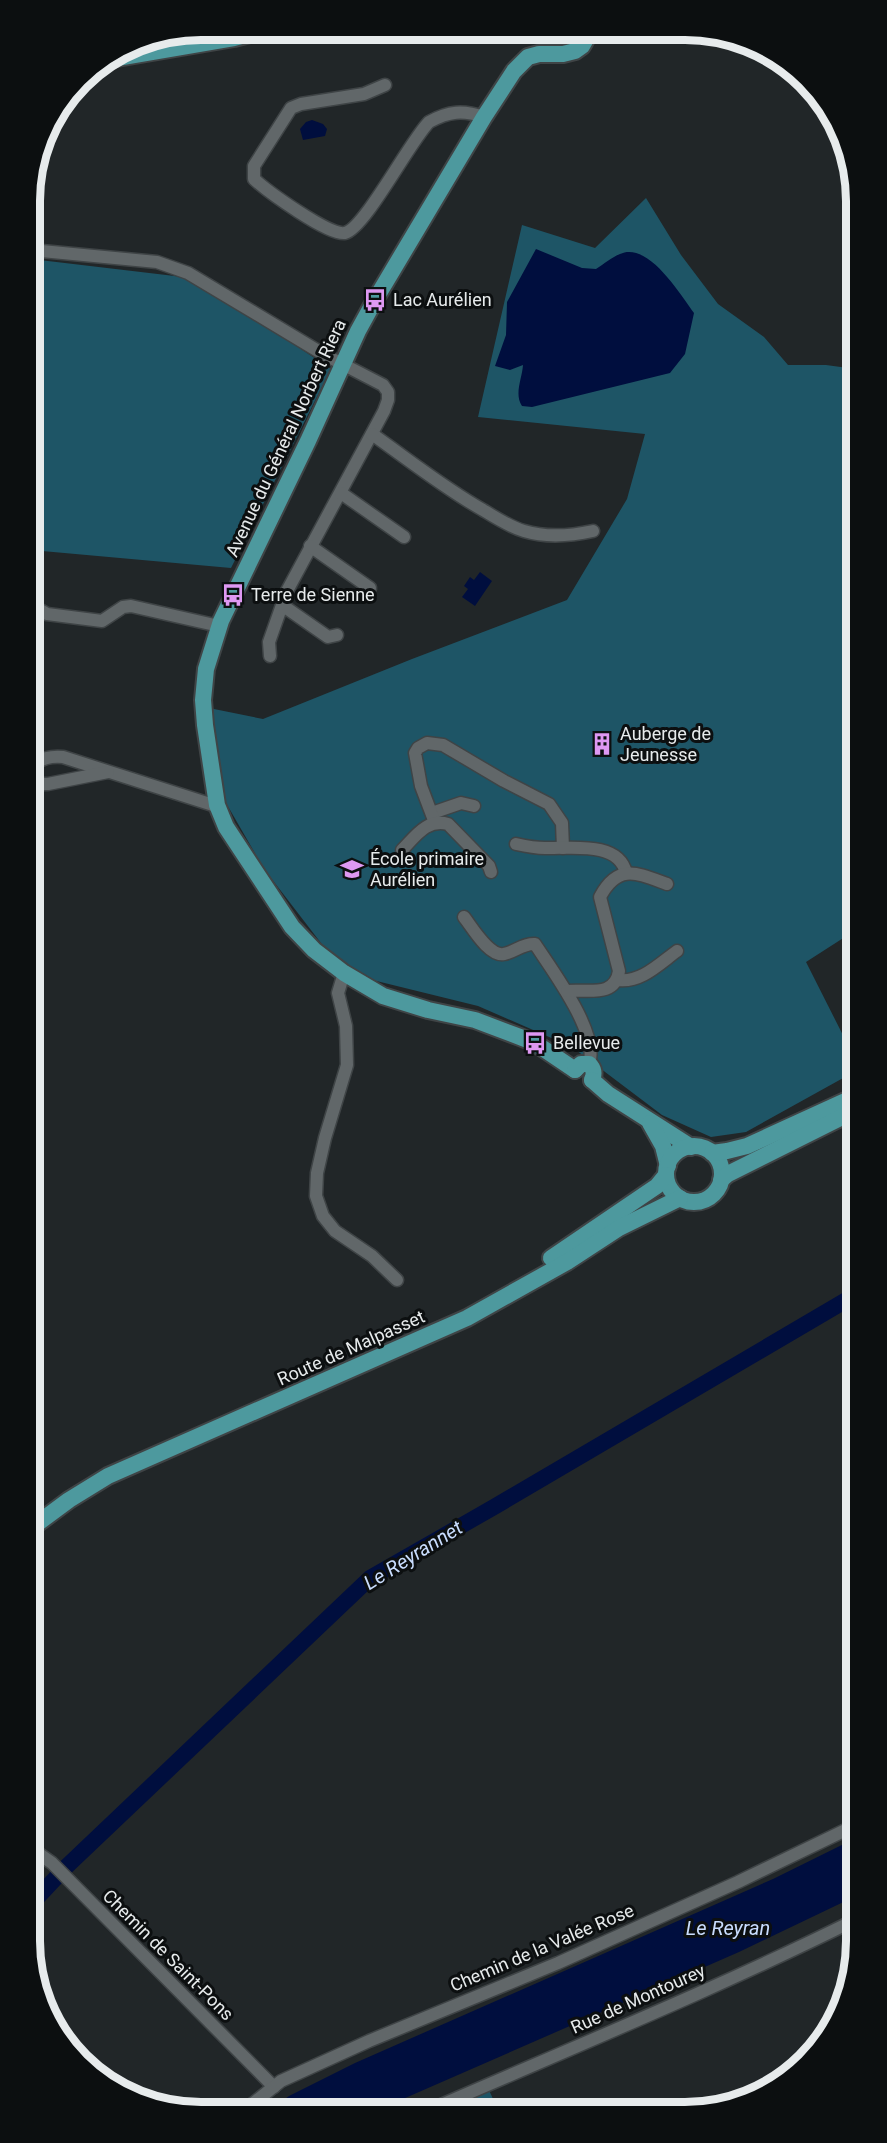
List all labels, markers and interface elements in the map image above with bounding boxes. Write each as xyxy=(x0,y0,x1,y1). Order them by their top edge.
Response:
bus stop icon: Lac Aurélien xyxy=(362,287,388,313)
place label: Lac Aurélien xyxy=(393,289,492,310)
street label: Avenue du Général Norbert Riera xyxy=(221,316,350,560)
bus stop icon: Terre de Sienne xyxy=(220,582,246,608)
place label: Terre de Sienne xyxy=(251,584,375,605)
place label: Auberge de Jeunesse xyxy=(620,723,711,765)
building icon: Auberge de Jeunesse xyxy=(589,731,615,757)
place label: École primaire Aurélien xyxy=(370,848,484,890)
school or university icon: École primaire Aurélien xyxy=(339,856,365,882)
bus stop icon: Bellevue xyxy=(522,1030,548,1056)
place label: Bellevue xyxy=(553,1032,620,1053)
street label: Route de Malpasset xyxy=(274,1306,428,1389)
water label: Le Reyrannet xyxy=(359,1515,467,1595)
street label: Chemin de Saint-Pons xyxy=(99,1885,238,2024)
street label: Chemin de la Valée Rose xyxy=(447,1899,637,1996)
water label: Le Reyran xyxy=(686,1916,770,1940)
street label: Rue de Montourey xyxy=(567,1959,709,2038)

